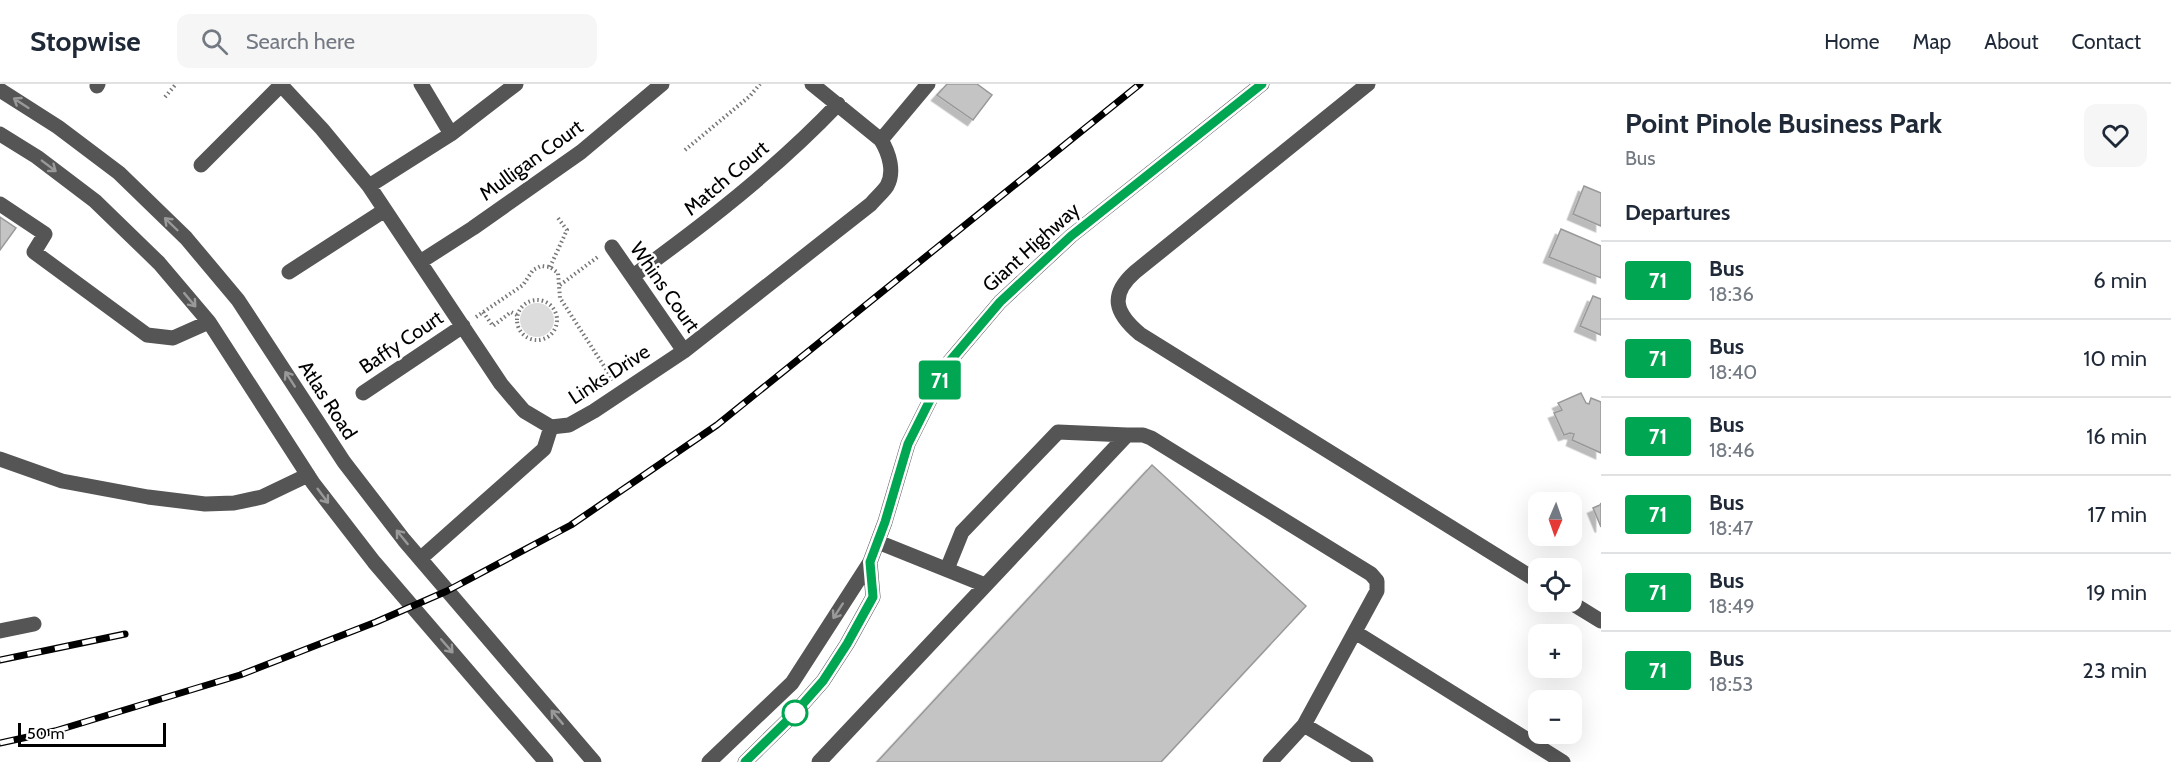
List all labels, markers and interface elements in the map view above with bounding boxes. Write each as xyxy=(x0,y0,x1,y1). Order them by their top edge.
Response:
search box xyxy=(177,14,597,68)
text: Stopwise xyxy=(30,24,141,58)
icon: search xyxy=(198,25,231,58)
text: Search here xyxy=(246,28,355,55)
text: Home xyxy=(1824,29,1880,54)
text: Map xyxy=(1913,29,1951,54)
text: About xyxy=(1984,29,2038,54)
text: Contact xyxy=(2071,29,2141,54)
one-way arrow xyxy=(13,97,30,109)
button: heart xyxy=(2084,104,2147,167)
text: Point Pinole Business Park xyxy=(1625,106,1942,140)
street label: Mulligan Court xyxy=(475,114,588,206)
street label: Match Court xyxy=(679,135,773,220)
text: Bus xyxy=(1625,146,1656,170)
one-way arrow xyxy=(40,160,56,173)
street label: Giant Highway xyxy=(978,197,1084,297)
text: Departures xyxy=(1625,199,1730,226)
one-way arrow xyxy=(164,217,179,232)
street label: Whins Court xyxy=(625,237,705,337)
text: Bus xyxy=(1709,255,1744,282)
text: 6 min xyxy=(2093,267,2147,294)
text: 71 xyxy=(1649,268,1667,293)
text: 18:36 xyxy=(1709,282,1754,306)
one-way arrow xyxy=(183,292,197,307)
street label: Baffy Court xyxy=(355,305,448,379)
text: Bus xyxy=(1709,333,1744,360)
street label: Links Drive xyxy=(564,339,654,409)
text: 10 min xyxy=(2083,345,2147,372)
text: 71 xyxy=(1649,346,1667,371)
street label: Atlas Road xyxy=(294,356,362,444)
line badge: 71 xyxy=(913,360,967,400)
text: 18:40 xyxy=(1709,360,1757,384)
text: 71 xyxy=(931,368,949,393)
one-way arrow xyxy=(283,370,296,387)
text: Bus xyxy=(1709,411,1744,438)
text: 16 min xyxy=(2086,423,2147,450)
text: 71 xyxy=(1649,424,1667,449)
text: 18:46 xyxy=(1709,438,1755,462)
one-way arrow xyxy=(317,487,329,503)
text: Bus xyxy=(1709,489,1744,516)
north arrow xyxy=(1528,492,1582,546)
map controls xyxy=(1528,492,1582,744)
text: 17 min xyxy=(2088,501,2147,528)
text: 71 xyxy=(1649,502,1667,527)
text: 18:47 xyxy=(1709,516,1753,540)
one-way arrow xyxy=(396,530,409,546)
button: locate xyxy=(1528,558,1582,612)
text: Bus xyxy=(1709,567,1744,594)
text: 19 min xyxy=(2086,579,2147,606)
text: 71 xyxy=(1649,580,1667,605)
text: 18:49 xyxy=(1709,594,1755,618)
one-way arrow xyxy=(832,602,844,619)
button: + xyxy=(1528,624,1582,678)
one-way arrow xyxy=(440,638,454,653)
text: Bus xyxy=(1709,645,1744,672)
text: 23 min xyxy=(2082,657,2147,684)
text: 71 xyxy=(1649,658,1667,683)
text: 18:53 xyxy=(1709,672,1753,696)
button: − xyxy=(1528,690,1582,744)
unlabelled marker xyxy=(782,700,808,726)
one-way arrow xyxy=(550,709,563,725)
scale bar xyxy=(18,720,166,748)
text: 50 m xyxy=(27,724,64,743)

